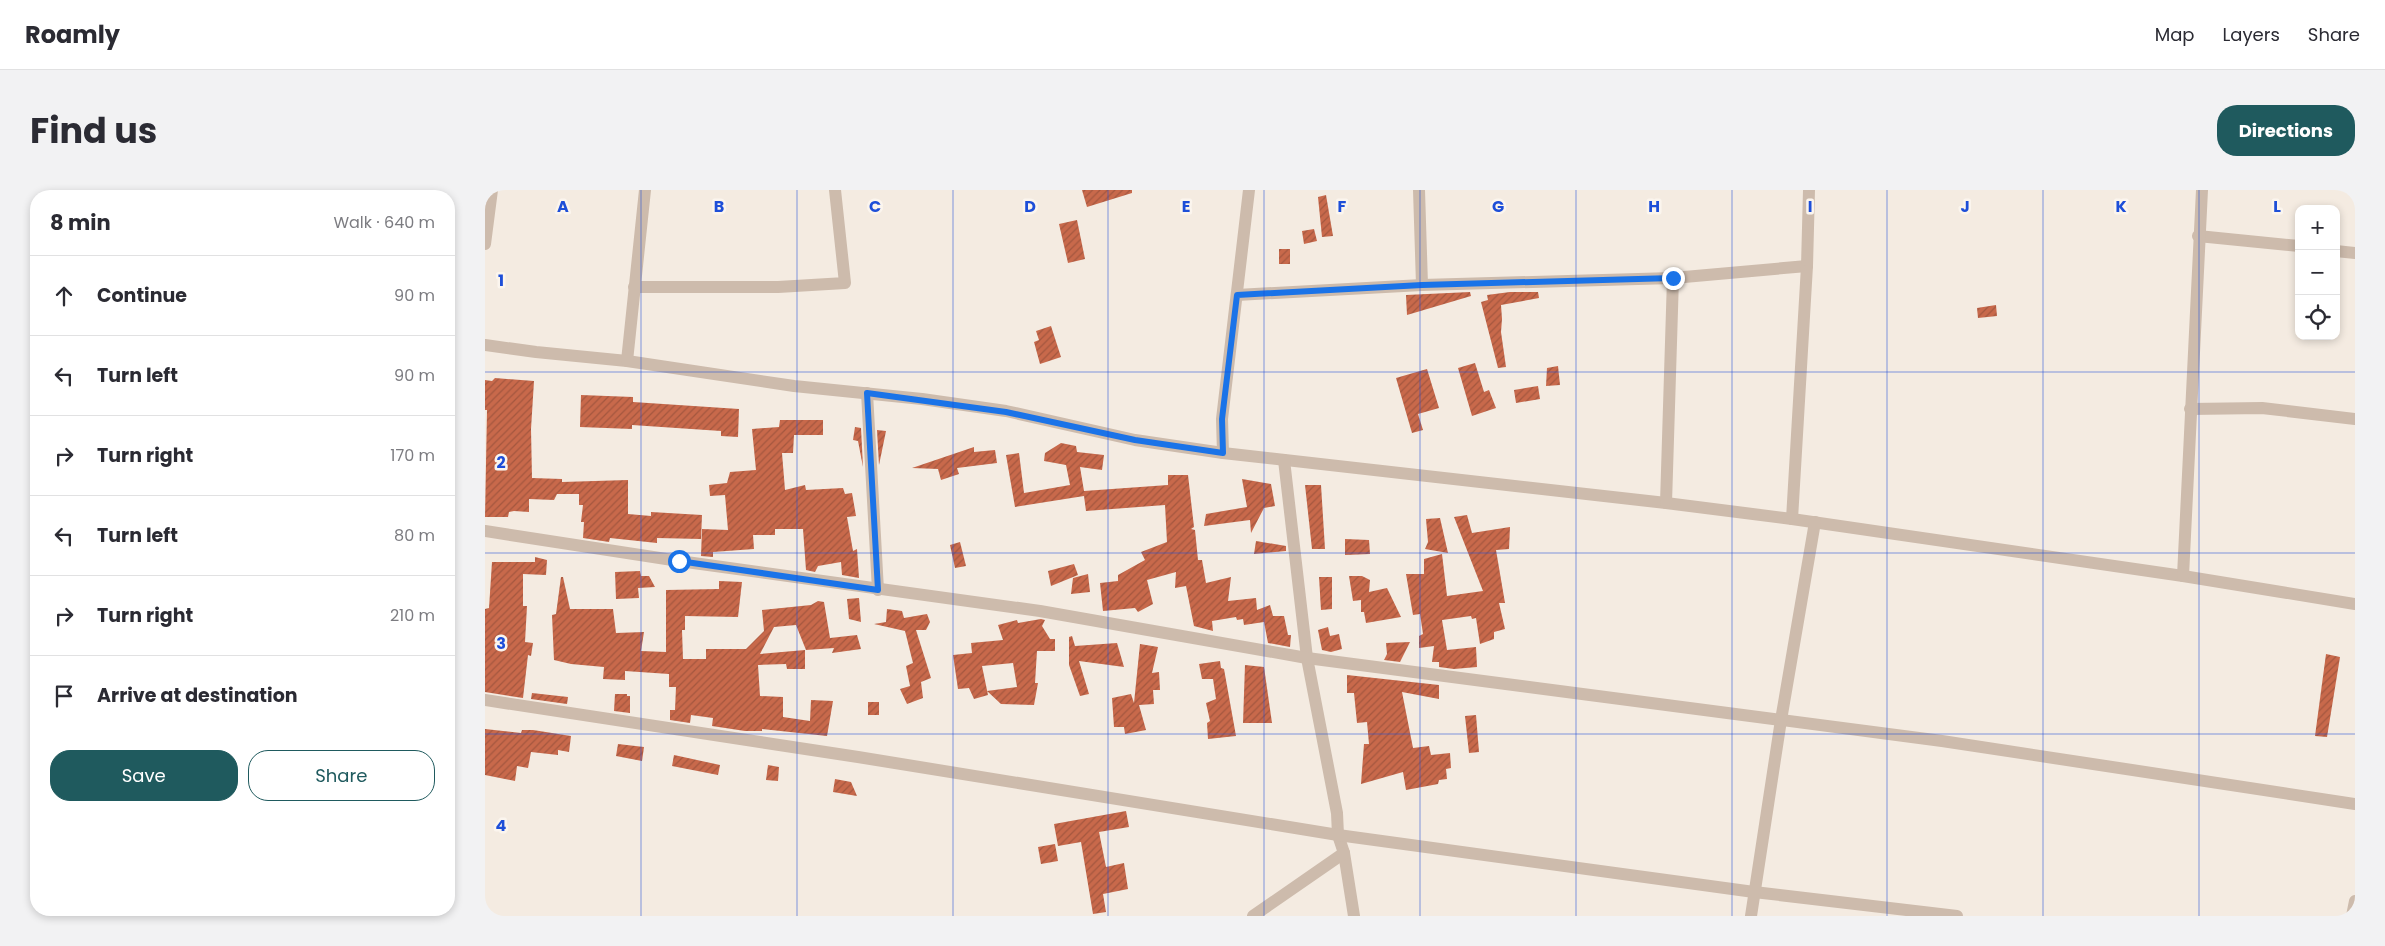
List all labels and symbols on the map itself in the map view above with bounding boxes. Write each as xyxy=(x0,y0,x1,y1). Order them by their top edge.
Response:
text: A xyxy=(557,195,569,218)
text: B xyxy=(714,195,724,218)
text: C xyxy=(869,195,881,218)
text: D xyxy=(1024,195,1036,218)
text: E xyxy=(1182,195,1190,218)
text: F xyxy=(1338,195,1347,218)
text: G xyxy=(1492,195,1504,218)
text: H xyxy=(1648,195,1660,218)
text: I xyxy=(1808,195,1812,218)
text: J xyxy=(1960,195,1970,218)
text: K xyxy=(2115,195,2127,218)
text: L xyxy=(2273,195,2281,218)
route end xyxy=(1662,267,1685,290)
text: 1 xyxy=(498,269,504,292)
text: 2 xyxy=(496,451,506,474)
route start xyxy=(668,550,691,573)
text: 3 xyxy=(496,632,506,655)
text: 4 xyxy=(496,814,507,837)

